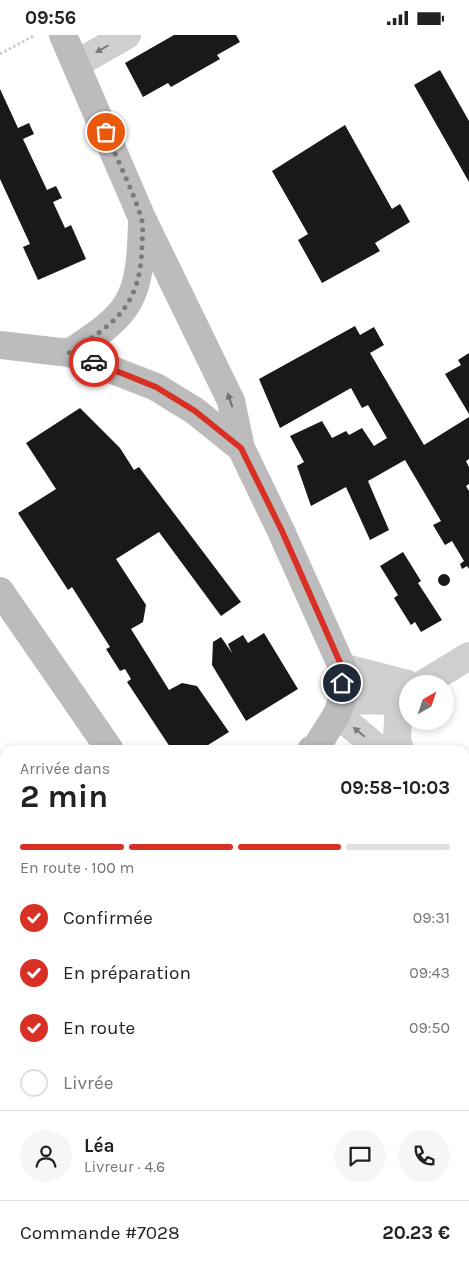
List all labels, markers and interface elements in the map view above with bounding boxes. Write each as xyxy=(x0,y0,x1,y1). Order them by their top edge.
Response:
text: 09:56 xyxy=(25,7,76,29)
one-way arrow xyxy=(95,45,108,54)
pin xyxy=(85,111,127,153)
icon: bag xyxy=(92,118,120,146)
courier xyxy=(69,337,119,387)
icon: car xyxy=(80,348,108,376)
one-way arrow xyxy=(226,393,233,408)
pin xyxy=(321,662,363,704)
icon: home xyxy=(328,669,356,697)
north arrow xyxy=(399,675,454,730)
map controls xyxy=(399,675,454,730)
one-way arrow xyxy=(353,726,366,737)
text: Arrivée dans xyxy=(20,759,110,778)
text: 09:58–10:03 xyxy=(340,777,450,799)
text: 2 min xyxy=(20,778,108,815)
text: En route · 100 m xyxy=(20,858,134,877)
icon: check xyxy=(20,904,48,932)
text: Confirmée xyxy=(63,907,153,929)
text: 09:31 xyxy=(413,908,450,927)
icon: check xyxy=(20,959,48,987)
text: En préparation xyxy=(63,962,191,984)
text: 09:43 xyxy=(409,963,450,982)
icon: check xyxy=(20,1014,48,1042)
text: En route xyxy=(63,1017,135,1039)
text: 09:50 xyxy=(409,1018,450,1037)
text: Livrée xyxy=(63,1072,113,1094)
button: person xyxy=(20,1130,72,1182)
button: chat xyxy=(334,1130,386,1182)
button: phone xyxy=(398,1130,450,1182)
text: Léa xyxy=(84,1135,115,1157)
text: Livreur · 4.6 xyxy=(84,1157,165,1176)
text: Commande #7028 xyxy=(20,1222,180,1244)
text: 20.23 € xyxy=(382,1222,450,1244)

